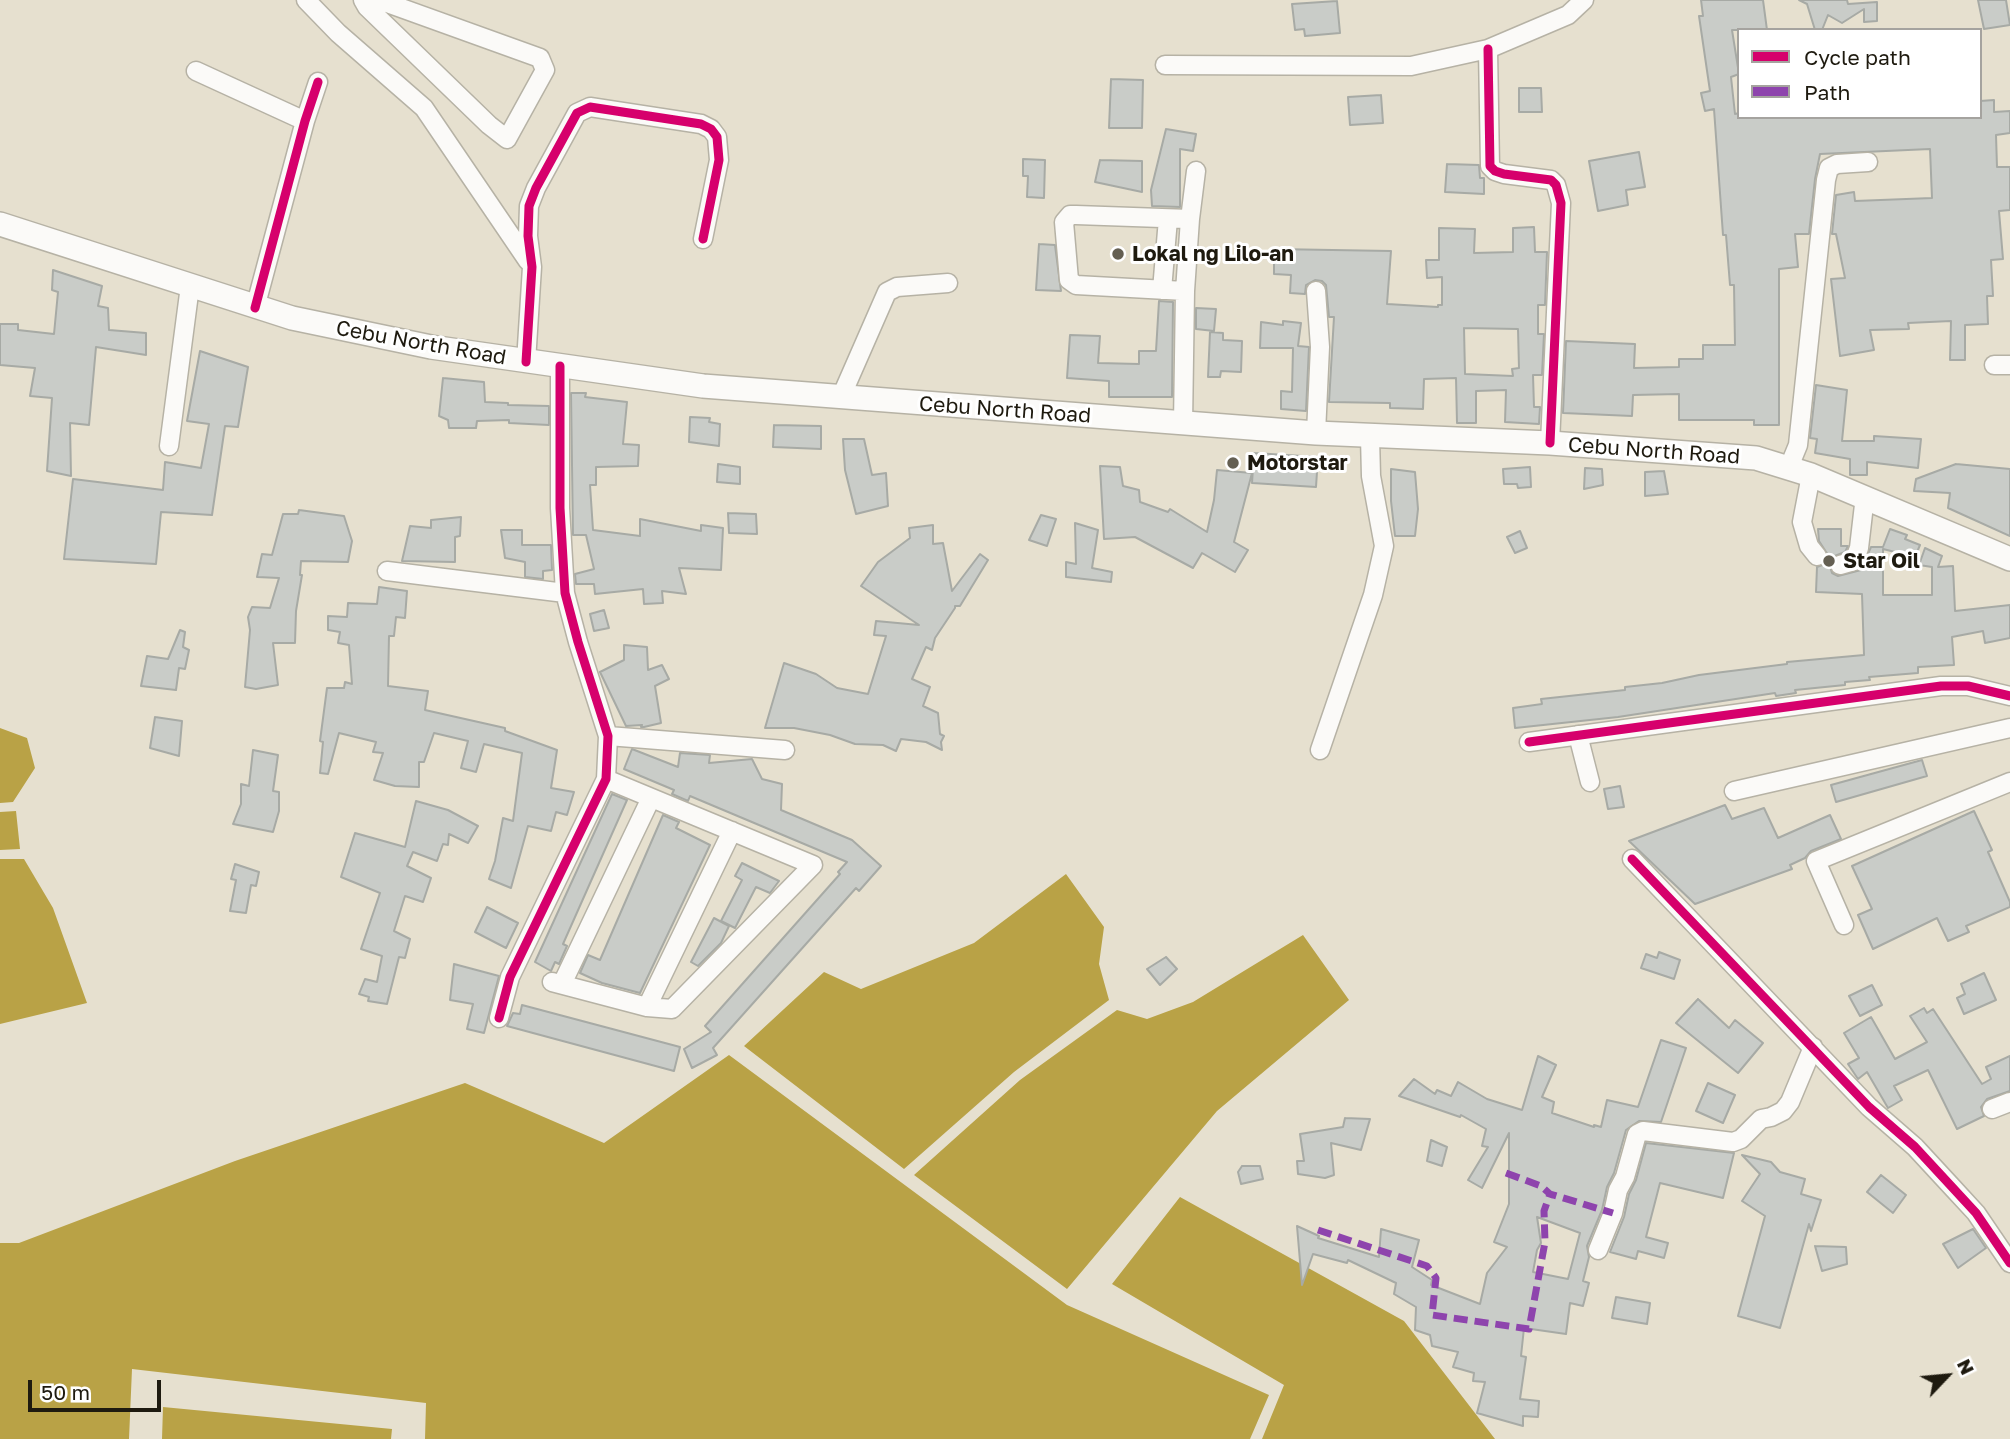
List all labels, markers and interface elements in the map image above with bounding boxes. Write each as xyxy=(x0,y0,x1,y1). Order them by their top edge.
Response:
legend xyxy=(1737,28,1982,119)
text: Cycle path xyxy=(1804,44,1911,70)
text: Path xyxy=(1804,79,1851,105)
place label: Lokal ng Lilo-an xyxy=(1132,241,1294,267)
marker: Lokal ng Lilo-an xyxy=(1110,246,1126,262)
street label: Cebu North Road xyxy=(334,316,508,370)
street label: Cebu North Road xyxy=(918,391,1092,429)
street label: Cebu North Road xyxy=(1567,432,1741,470)
place label: Motorstar xyxy=(1247,450,1348,476)
marker: Motorstar xyxy=(1225,455,1241,471)
place label: Star Oil xyxy=(1843,548,1920,574)
marker: Star Oil xyxy=(1821,553,1837,569)
north arrow xyxy=(1912,1341,1982,1411)
text: N xyxy=(1953,1355,1980,1378)
scale bar xyxy=(32,1366,164,1410)
text: 50 m xyxy=(41,1379,90,1405)

